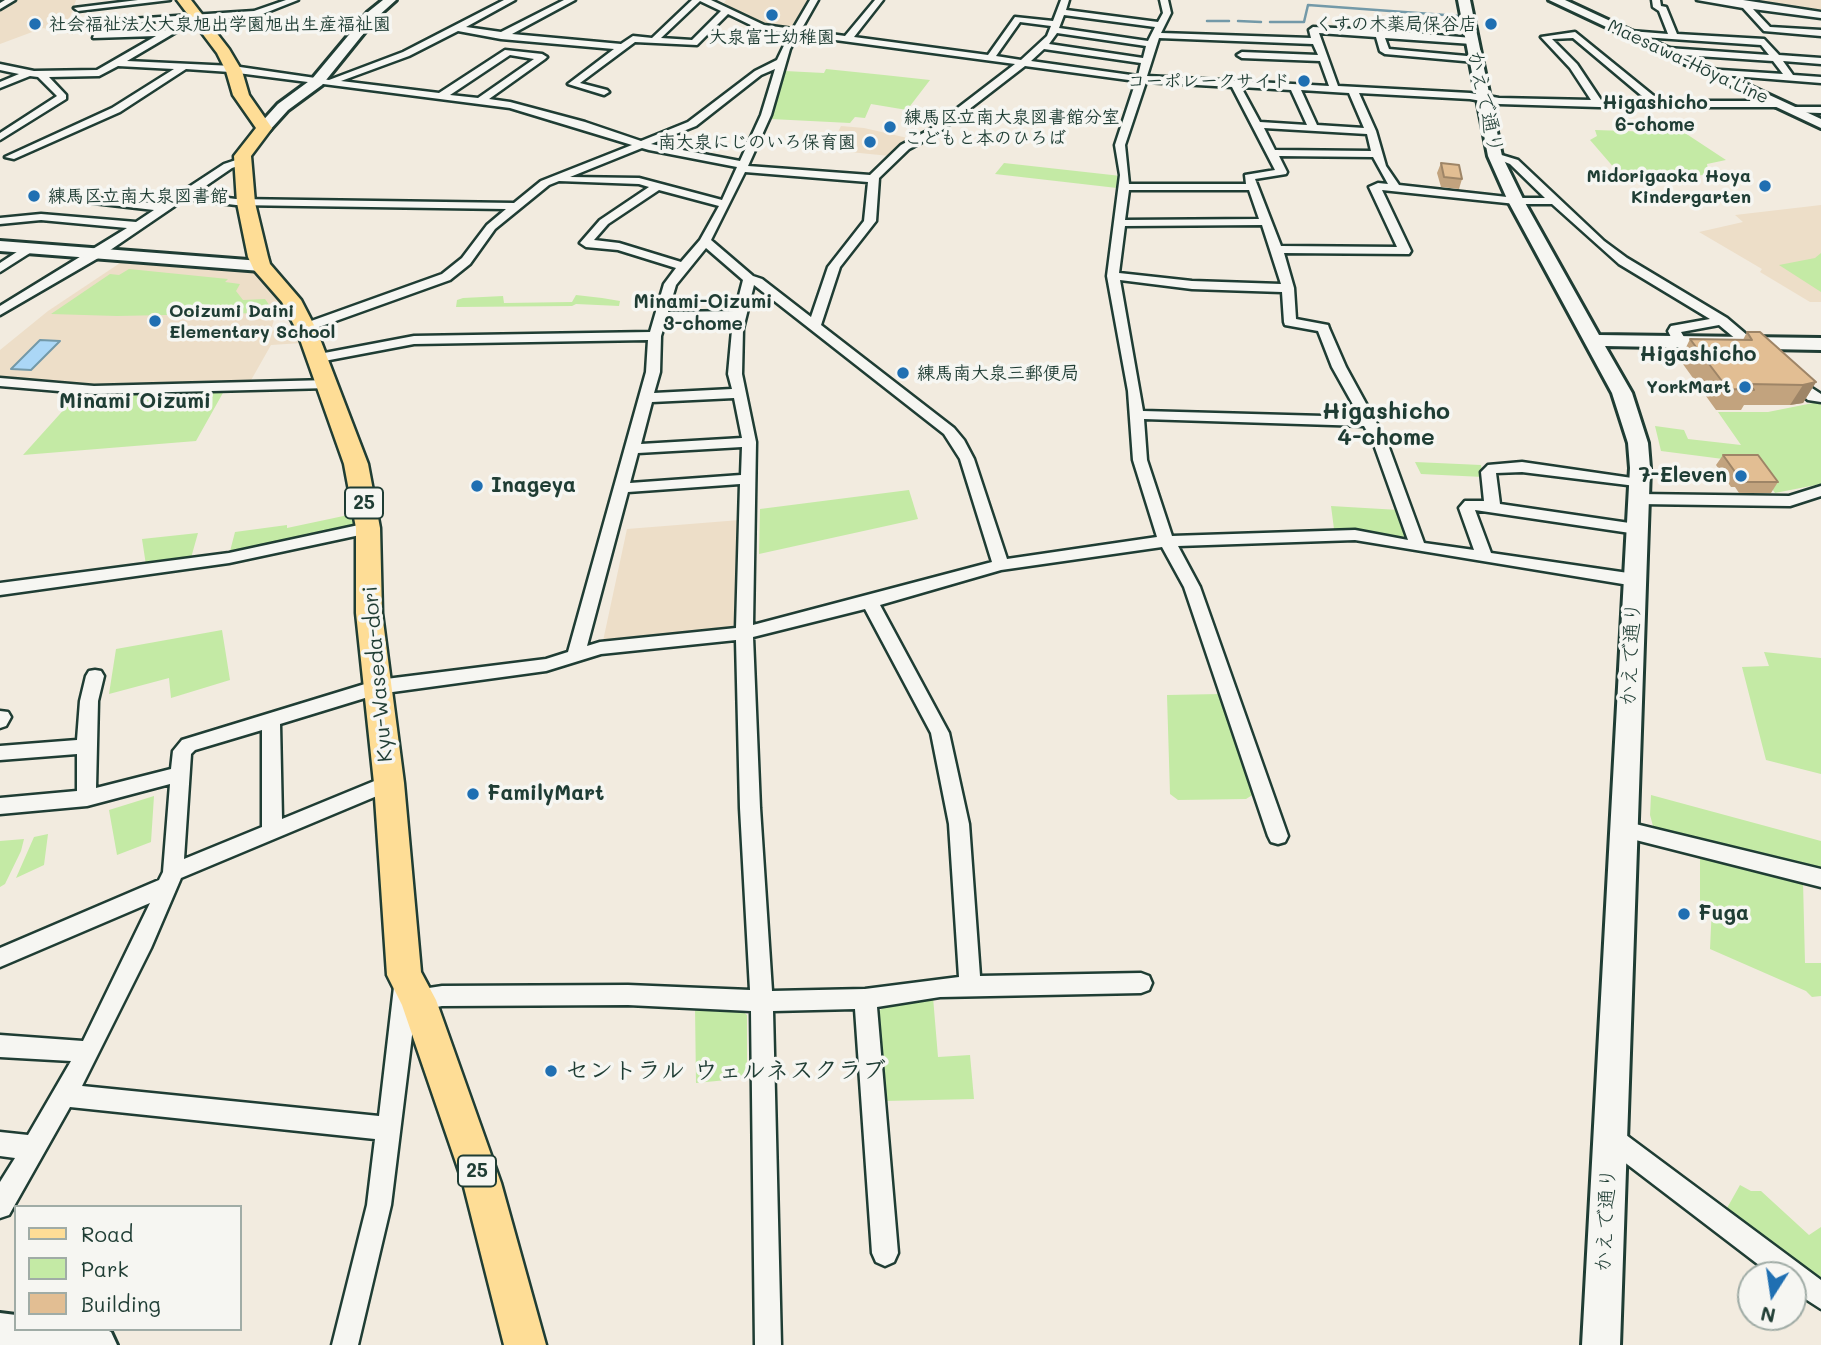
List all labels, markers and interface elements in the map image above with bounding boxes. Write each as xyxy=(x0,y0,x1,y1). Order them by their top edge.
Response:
marker: 大泉富士幼稚園 xyxy=(764,7,780,23)
place label: 社会福祉法人大泉旭出学園旭出生産福祉園 xyxy=(49,13,391,35)
place label: くすの木薬局保谷店 xyxy=(1315,13,1477,35)
street label: Maesawa-Hōya Line xyxy=(1604,15,1772,109)
marker: 社会福祉法人大泉旭出学園旭出生産福祉園 xyxy=(27,16,43,32)
marker: くすの木薬局保谷店 xyxy=(1483,16,1499,32)
place label: 大泉富士幼稚園 xyxy=(709,26,835,48)
street label: かえで通り xyxy=(1462,48,1508,156)
place label: コーポレークサイド xyxy=(1127,70,1290,92)
marker: コーポレークサイド xyxy=(1296,73,1312,89)
district label: Higashicho 6-chome xyxy=(1602,92,1708,136)
place label: 練馬区立南大泉図書館分室 こどもと本のひろば xyxy=(904,106,1120,148)
marker: 練馬区立南大泉図書館分室 こどもと本のひろば xyxy=(882,119,898,135)
place label: 南大泉にじのいろ保育園 xyxy=(658,131,856,153)
marker: 南大泉にじのいろ保育園 xyxy=(862,134,878,150)
place label: Midorigaoka Hoya Kindergarten xyxy=(1586,165,1751,208)
marker: Midorigaoka Hoya Kindergarten xyxy=(1757,178,1773,194)
place label: 練馬区立南大泉図書館 xyxy=(48,185,228,207)
marker: 練馬区立南大泉図書館 xyxy=(26,188,42,204)
district label: Minami-Oizumi 3-chome xyxy=(634,291,772,335)
place label: Ooizumi Daini Elementary School xyxy=(169,300,335,342)
marker: Ooizumi Daini Elementary School xyxy=(147,313,163,329)
district label: Higashicho xyxy=(1640,342,1756,368)
place label: 練馬南大泉三郵便局 xyxy=(917,362,1079,384)
marker: 練馬南大泉三郵便局 xyxy=(895,365,911,381)
place label: YorkMart xyxy=(1646,376,1731,398)
marker: YorkMart xyxy=(1737,379,1753,395)
district label: Minami Oizumi xyxy=(59,389,211,415)
district label: Higashicho 4-chome xyxy=(1322,398,1450,452)
place label: 7-Eleven xyxy=(1639,463,1727,489)
marker: 7-Eleven xyxy=(1733,468,1749,484)
place label: Inageya xyxy=(491,473,576,499)
marker: Inageya xyxy=(469,478,485,494)
road number: 25 xyxy=(345,488,383,518)
street label: Kyu-Waseda-dori xyxy=(358,585,398,763)
street label: かえで通り xyxy=(1616,601,1646,707)
place label: FamilyMart xyxy=(487,781,604,807)
marker: FamilyMart xyxy=(465,786,481,802)
place label: Fuga xyxy=(1698,901,1749,927)
marker: Fuga xyxy=(1676,906,1692,922)
place label: セントラル ウェルネスクラブ xyxy=(565,1057,886,1085)
marker: セントラル ウェルネスクラブ xyxy=(543,1063,559,1079)
road number: 25 xyxy=(458,1156,496,1186)
street label: かえで通り xyxy=(1591,1167,1621,1273)
legend xyxy=(14,1205,242,1331)
text: Road xyxy=(81,1220,133,1247)
text: Park xyxy=(81,1255,129,1282)
north arrow xyxy=(1737,1261,1807,1331)
text: Building xyxy=(81,1290,161,1317)
text: N xyxy=(1758,1301,1778,1329)

